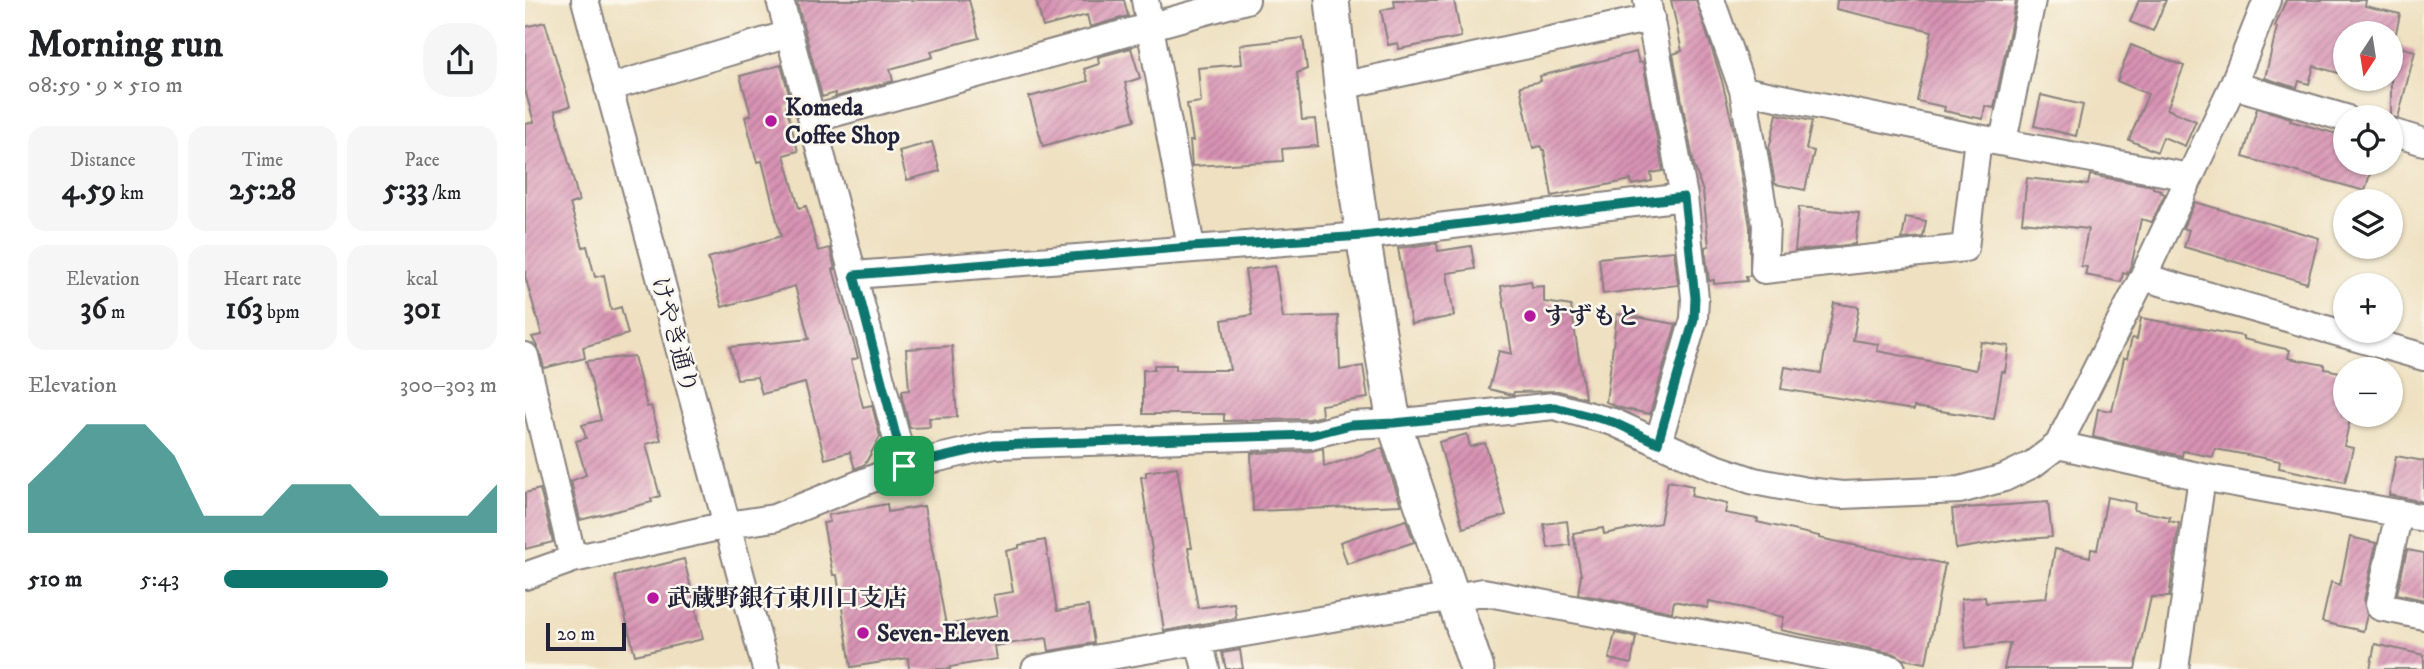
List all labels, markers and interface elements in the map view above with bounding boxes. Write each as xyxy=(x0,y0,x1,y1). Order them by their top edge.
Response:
text: Morning run xyxy=(28,21,223,69)
north arrow xyxy=(2333,21,2403,91)
map controls xyxy=(2333,21,2403,427)
button: share xyxy=(423,23,497,97)
text: 08:59 · 9 × 510 m xyxy=(28,71,183,100)
place label: Komeda Coffee Shop xyxy=(785,93,900,151)
button: locate xyxy=(2333,105,2403,175)
marker: Komeda Coffee Shop xyxy=(763,113,779,129)
text: Distance xyxy=(70,149,136,172)
text: Time xyxy=(242,149,283,172)
text: Pace xyxy=(405,149,440,172)
text: 4.59 xyxy=(62,172,116,209)
text: 25:28 xyxy=(229,172,296,209)
text: 5:33 xyxy=(383,172,428,209)
text: km xyxy=(116,182,144,205)
text: /km xyxy=(428,182,461,205)
button: layers xyxy=(2333,189,2403,259)
text: Elevation xyxy=(66,268,140,291)
text: Heart rate xyxy=(224,268,301,291)
text: kcal xyxy=(407,268,438,291)
street label: けやき通り xyxy=(644,273,704,397)
button: + xyxy=(2333,273,2403,343)
text: 36 xyxy=(80,291,107,328)
text: 163 xyxy=(225,291,263,328)
text: 301 xyxy=(403,291,441,328)
text: m xyxy=(107,301,125,324)
text: bpm xyxy=(263,301,300,324)
place label: すずもと xyxy=(1544,302,1640,332)
marker: すずもと xyxy=(1522,308,1538,324)
button: − xyxy=(2333,357,2403,427)
text: Elevation xyxy=(28,371,117,400)
text: 300–303 m xyxy=(400,371,497,400)
pin xyxy=(874,436,934,496)
icon: arrive xyxy=(885,447,923,485)
text: 510 m xyxy=(28,565,82,594)
text: 5:43 xyxy=(140,565,179,594)
place label: 武蔵野銀行東川口支店 xyxy=(667,584,907,614)
marker: 武蔵野銀行東川口支店 xyxy=(645,590,661,606)
place label: Seven-Eleven xyxy=(877,619,1010,649)
scale bar xyxy=(546,620,627,652)
text: 20 m xyxy=(557,623,595,646)
marker: Seven-Eleven xyxy=(855,625,871,641)

